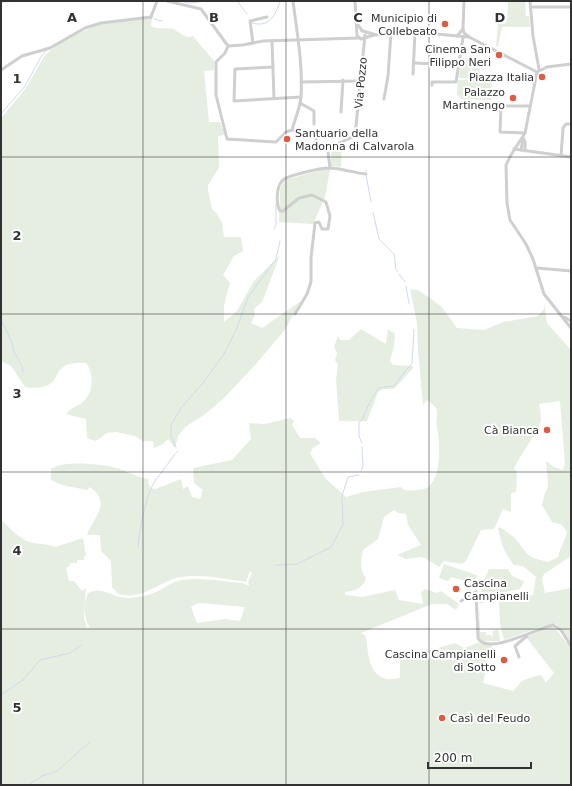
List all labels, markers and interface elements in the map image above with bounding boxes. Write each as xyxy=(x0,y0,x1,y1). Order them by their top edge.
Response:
text: A xyxy=(67,10,77,25)
text: B xyxy=(209,10,219,25)
text: C xyxy=(353,10,363,25)
text: D xyxy=(495,10,506,25)
place label: Municipio di Collebeato xyxy=(371,12,437,38)
marker: Municipio di Collebeato xyxy=(440,19,450,29)
place label: Cinema San Filippo Neri xyxy=(425,43,491,69)
marker: Cinema San Filippo Neri xyxy=(494,50,504,60)
street label: Via Pozzo xyxy=(352,56,370,109)
text: 1 xyxy=(12,71,22,86)
place label: Piazza Italia xyxy=(469,71,534,84)
marker: Piazza Italia xyxy=(537,72,547,82)
place label: Palazzo Martinengo xyxy=(442,86,505,112)
marker: Palazzo Martinengo xyxy=(508,93,518,103)
place label: Santuario della Madonna di Calvarola xyxy=(295,127,414,153)
marker: Santuario della Madonna di Calvarola xyxy=(282,134,292,144)
text: 2 xyxy=(12,228,22,243)
text: 3 xyxy=(12,386,22,401)
place label: Cà Bianca xyxy=(484,424,539,437)
marker: Cà Bianca xyxy=(542,425,552,435)
text: 4 xyxy=(12,543,22,558)
place label: Cascina Campianelli xyxy=(464,577,529,603)
marker: Cascina Campianelli xyxy=(451,584,461,594)
place label: Cascina Campianelli di Sotto xyxy=(385,648,496,674)
marker: Cascina Campianelli di Sotto xyxy=(499,655,509,665)
text: 5 xyxy=(12,700,22,715)
place label: Casì del Feudo xyxy=(450,712,530,725)
marker: Casì del Feudo xyxy=(437,713,447,723)
scale bar xyxy=(428,744,531,770)
text: 200 m xyxy=(434,751,472,765)

